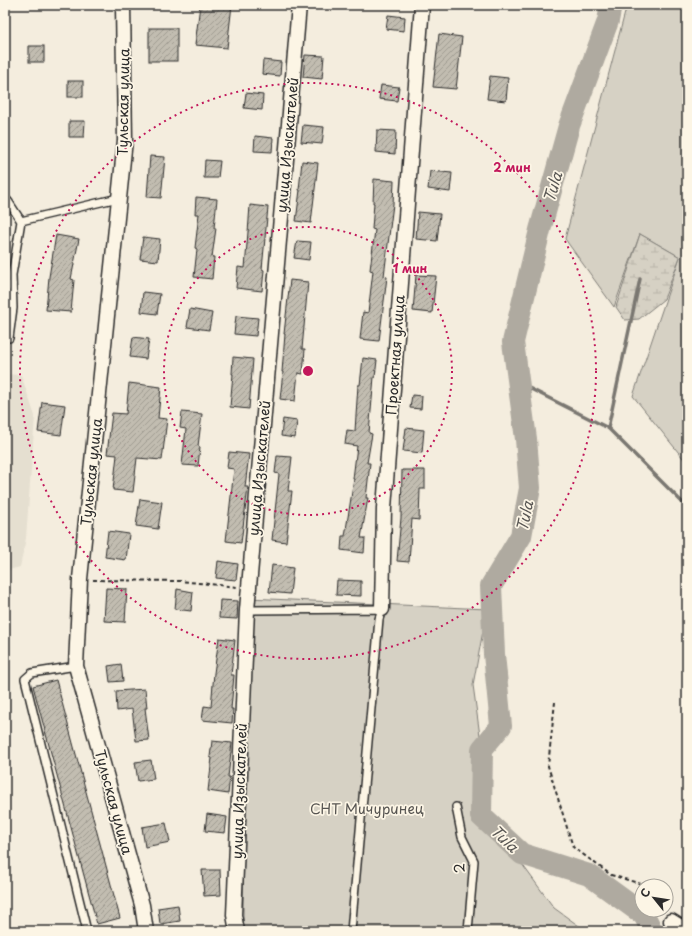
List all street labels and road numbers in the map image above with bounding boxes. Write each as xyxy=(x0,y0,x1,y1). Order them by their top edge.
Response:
street label: Тульская улица xyxy=(112,48,134,156)
street label: улица Изыскателей xyxy=(271,76,303,214)
street label: Проектная улица xyxy=(380,294,410,416)
street label: улица Изыскателей xyxy=(243,399,275,537)
street label: Тульская улица xyxy=(75,417,107,527)
street label: улица Изыскателей xyxy=(226,723,252,859)
street label: Тульская улица xyxy=(90,747,138,857)
street label: 2 xyxy=(448,862,470,874)

